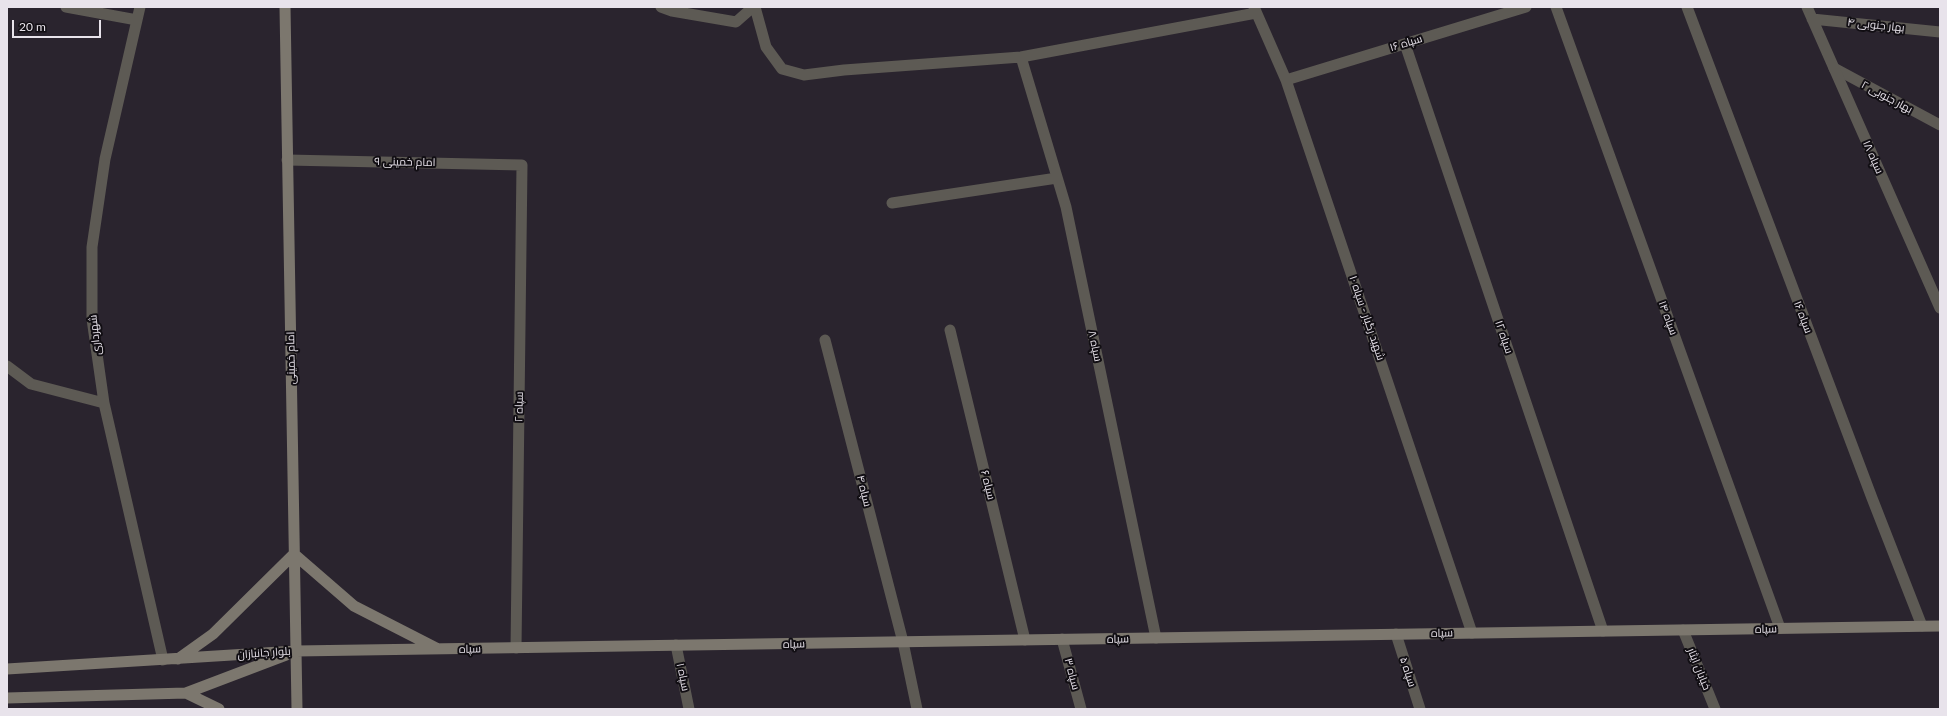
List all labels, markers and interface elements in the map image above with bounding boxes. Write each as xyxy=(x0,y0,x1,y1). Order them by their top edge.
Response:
scale bar xyxy=(14,12,103,38)
street label: بهار جنوبی ۴ xyxy=(1847,15,1905,35)
text: 20 m xyxy=(19,19,46,34)
street label: سپاه ۱۶ xyxy=(1388,32,1424,54)
street label: بهار جنوبی ۲ xyxy=(1859,78,1915,116)
street label: سپاه ۱۸ xyxy=(1860,138,1886,176)
street label: امام خمینی ۹ xyxy=(374,155,436,169)
street label: شهید رگبار - سپاه ۱۰ xyxy=(1346,274,1388,362)
street label: سپاه ۱۴ xyxy=(1656,299,1680,337)
street label: سپاه ۱۶ xyxy=(1791,299,1815,335)
street label: شهرداری xyxy=(86,314,104,356)
street label: سپاه ۱۲ xyxy=(1492,319,1516,355)
street label: سپاه ۸ xyxy=(1085,329,1105,363)
street label: امام خمینی xyxy=(284,332,298,384)
street label: سپاه ۲ xyxy=(512,392,526,422)
street label: سپاه ۶ xyxy=(978,469,998,501)
street label: سپاه ۴ xyxy=(854,474,874,508)
street label: سپاه xyxy=(1755,622,1777,636)
street label: سپاه xyxy=(1431,626,1453,640)
street label: سپاه xyxy=(1107,632,1129,646)
street label: سپاه xyxy=(783,637,805,651)
street label: سپاه xyxy=(459,642,481,656)
street label: بلوار جانبازان xyxy=(237,645,291,661)
street label: خیابان ایثار xyxy=(1685,646,1713,692)
street label: سپاه ۵ xyxy=(1397,655,1419,689)
street label: سپاه ۳ xyxy=(1061,657,1083,691)
street label: سپاه ۱ xyxy=(674,662,692,692)

